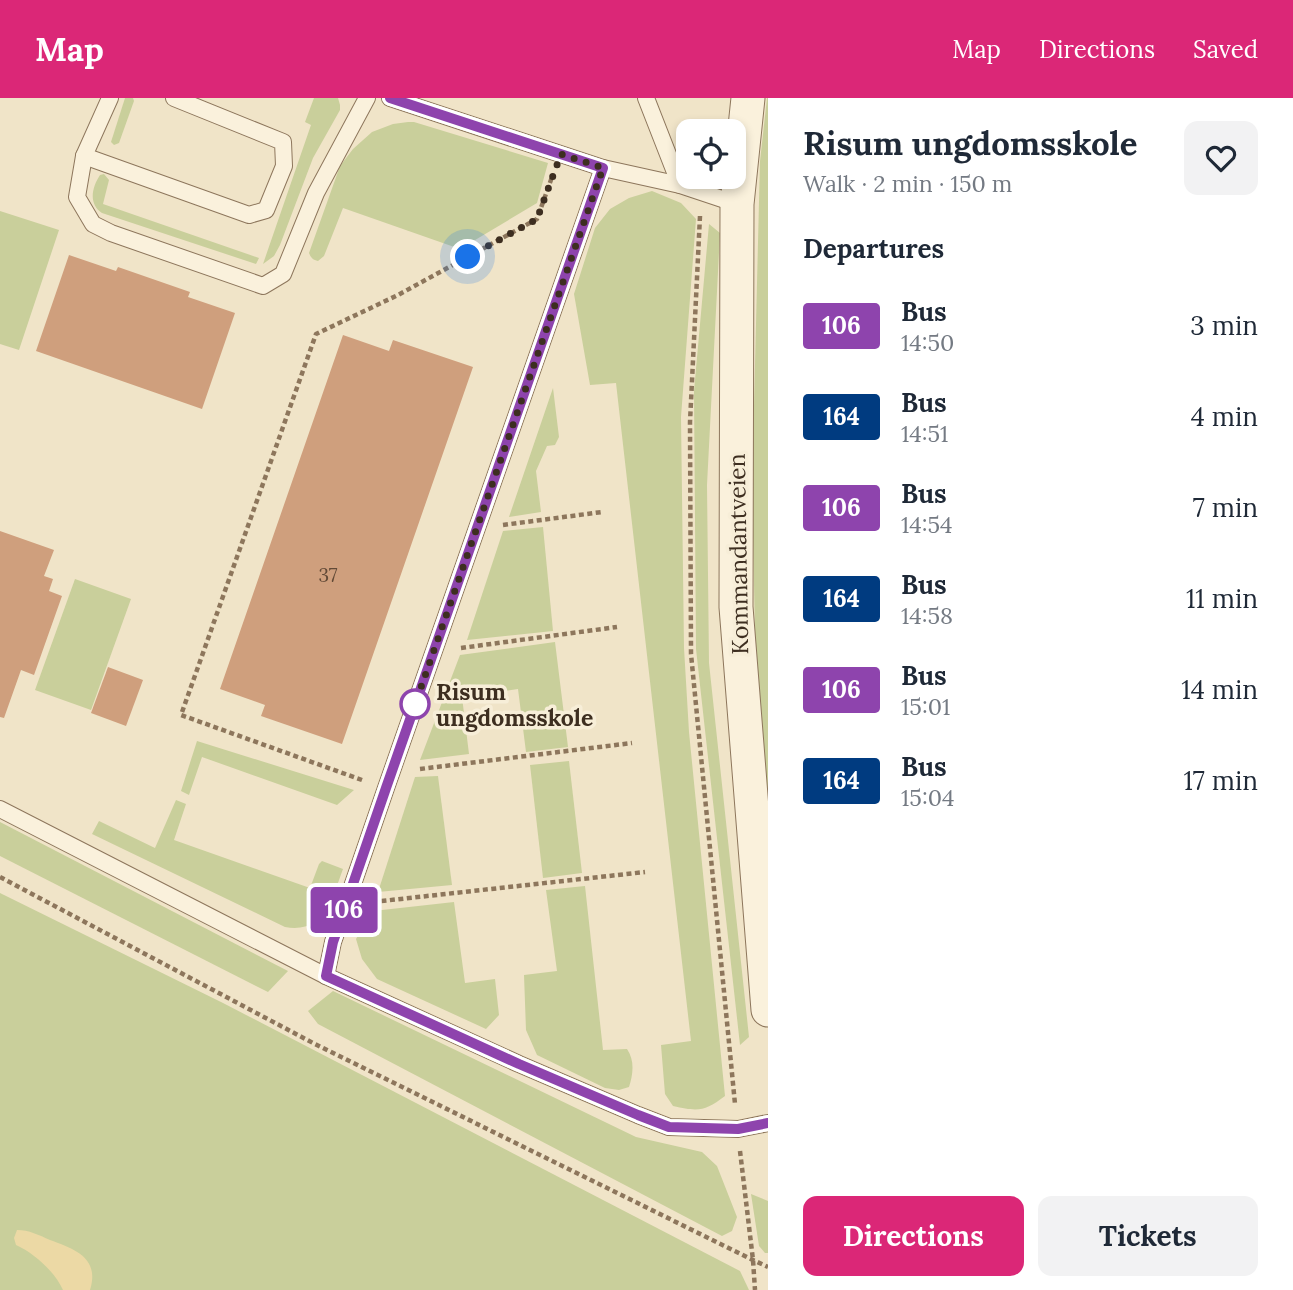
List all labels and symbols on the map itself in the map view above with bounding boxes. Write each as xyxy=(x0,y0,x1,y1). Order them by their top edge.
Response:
your location xyxy=(450,239,485,274)
street label: Kommandantveien xyxy=(722,453,754,655)
house number: 37 xyxy=(319,563,338,587)
place label: Risum ungdomsskole xyxy=(436,677,593,732)
marker: Risum ungdomsskole xyxy=(400,689,430,719)
line badge: 106 xyxy=(304,887,384,933)

